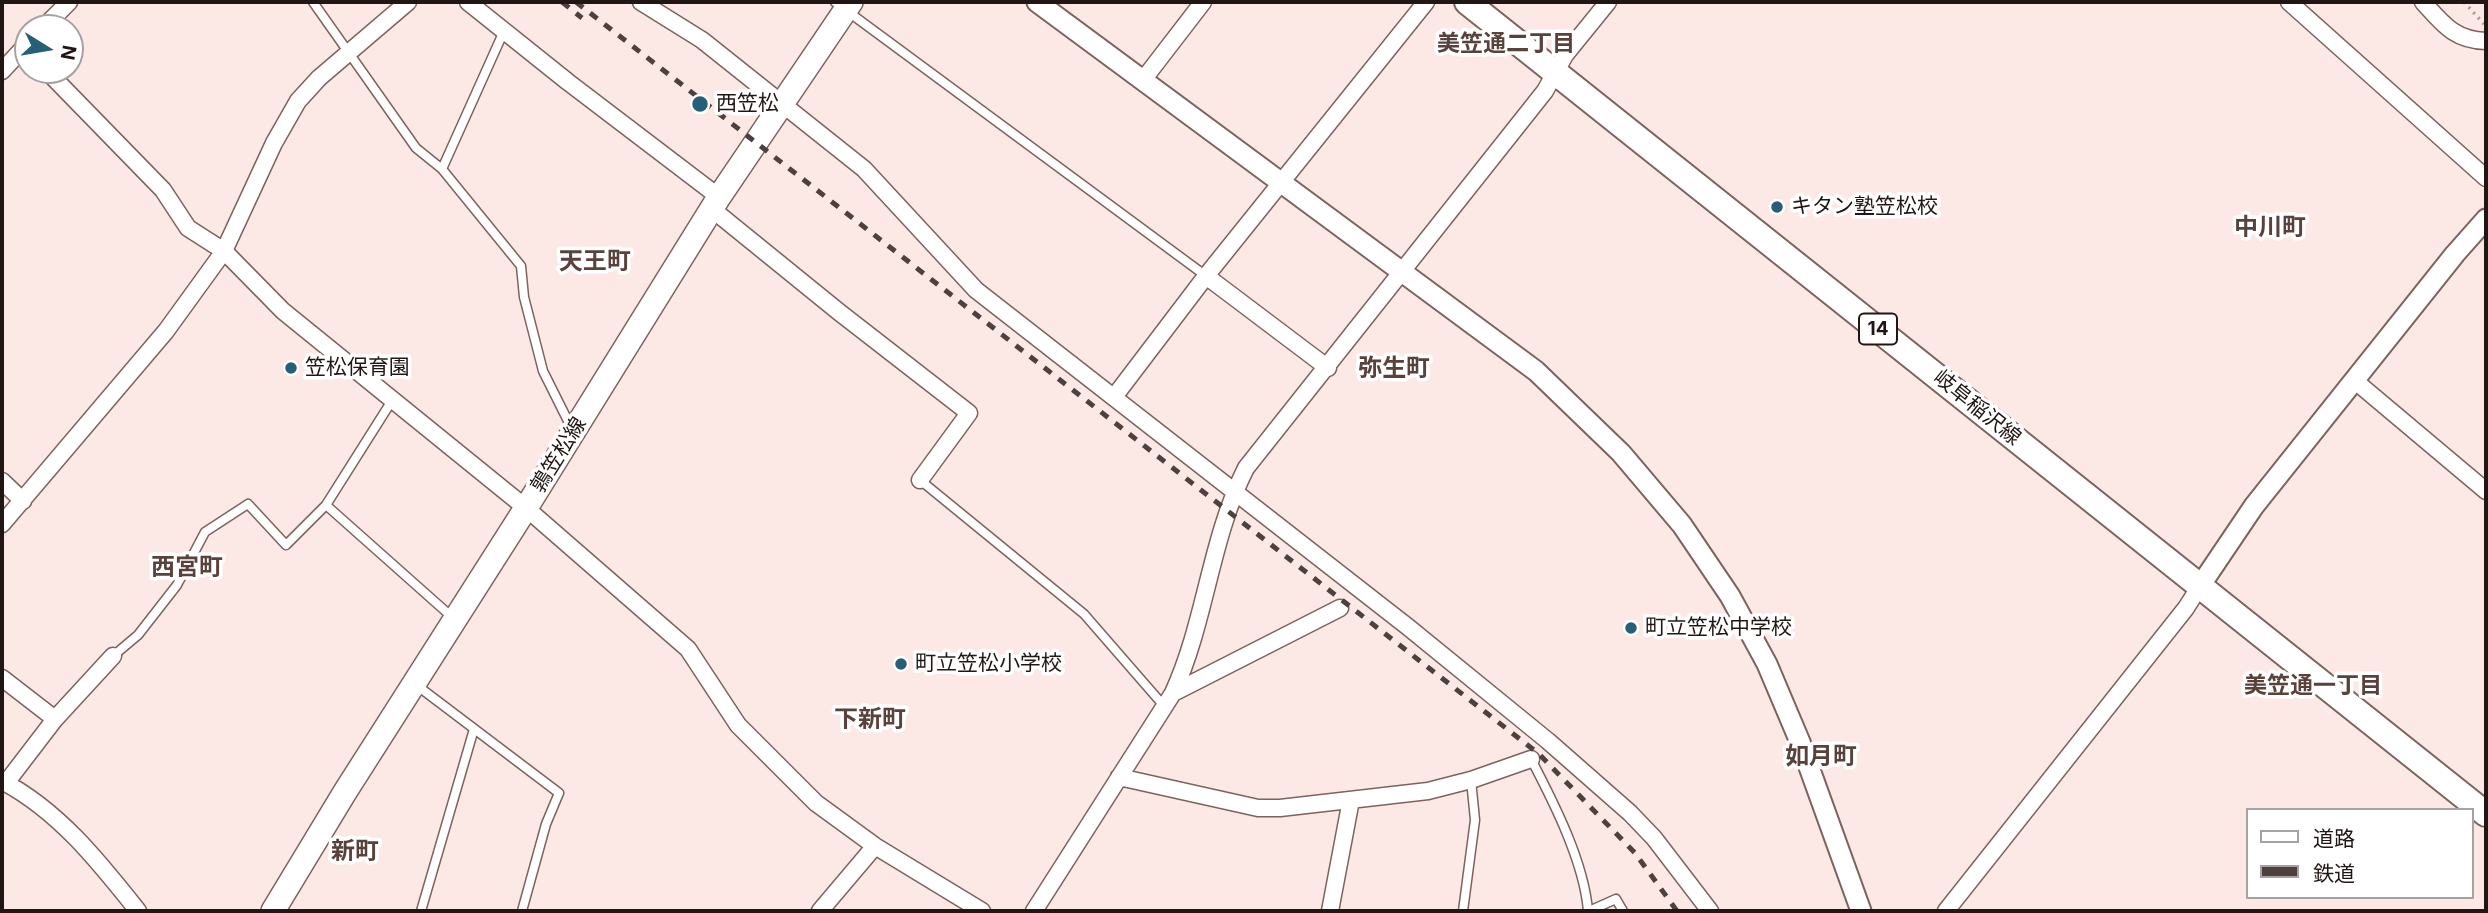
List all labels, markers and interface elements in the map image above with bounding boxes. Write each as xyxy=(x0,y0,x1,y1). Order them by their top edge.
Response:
north arrow xyxy=(14,14,84,84)
district label: 美笠通二丁目 xyxy=(1437,30,1575,58)
text: N xyxy=(55,43,81,62)
place label: 西笠松 xyxy=(716,91,779,117)
marker: 西笠松 xyxy=(690,94,710,114)
place label: キタン塾笠松校 xyxy=(1791,194,1938,220)
marker: キタン塾笠松校 xyxy=(1769,199,1785,215)
district label: 中川町 xyxy=(2234,214,2306,242)
district label: 天王町 xyxy=(559,248,631,276)
road number: 14 xyxy=(1859,314,1897,344)
place label: 笠松保育園 xyxy=(305,355,410,381)
district label: 弥生町 xyxy=(1358,355,1430,383)
marker: 笠松保育園 xyxy=(283,360,299,376)
street label: 岐阜稲沢線 xyxy=(1928,365,2026,451)
street label: 鶉笠松線 xyxy=(526,413,592,497)
district label: 西宮町 xyxy=(151,554,223,582)
place label: 町立笠松中学校 xyxy=(1645,615,1792,641)
marker: 町立笠松中学校 xyxy=(1623,620,1639,636)
place label: 町立笠松小学校 xyxy=(915,651,1062,677)
marker: 町立笠松小学校 xyxy=(893,656,909,672)
district label: 美笠通一丁目 xyxy=(2244,672,2382,700)
district label: 下新町 xyxy=(834,706,906,734)
district label: 如月町 xyxy=(1785,743,1857,771)
legend xyxy=(2246,808,2474,899)
text: 道路 xyxy=(2313,826,2355,851)
district label: 新町 xyxy=(331,838,379,866)
text: 鉄道 xyxy=(2313,861,2355,886)

